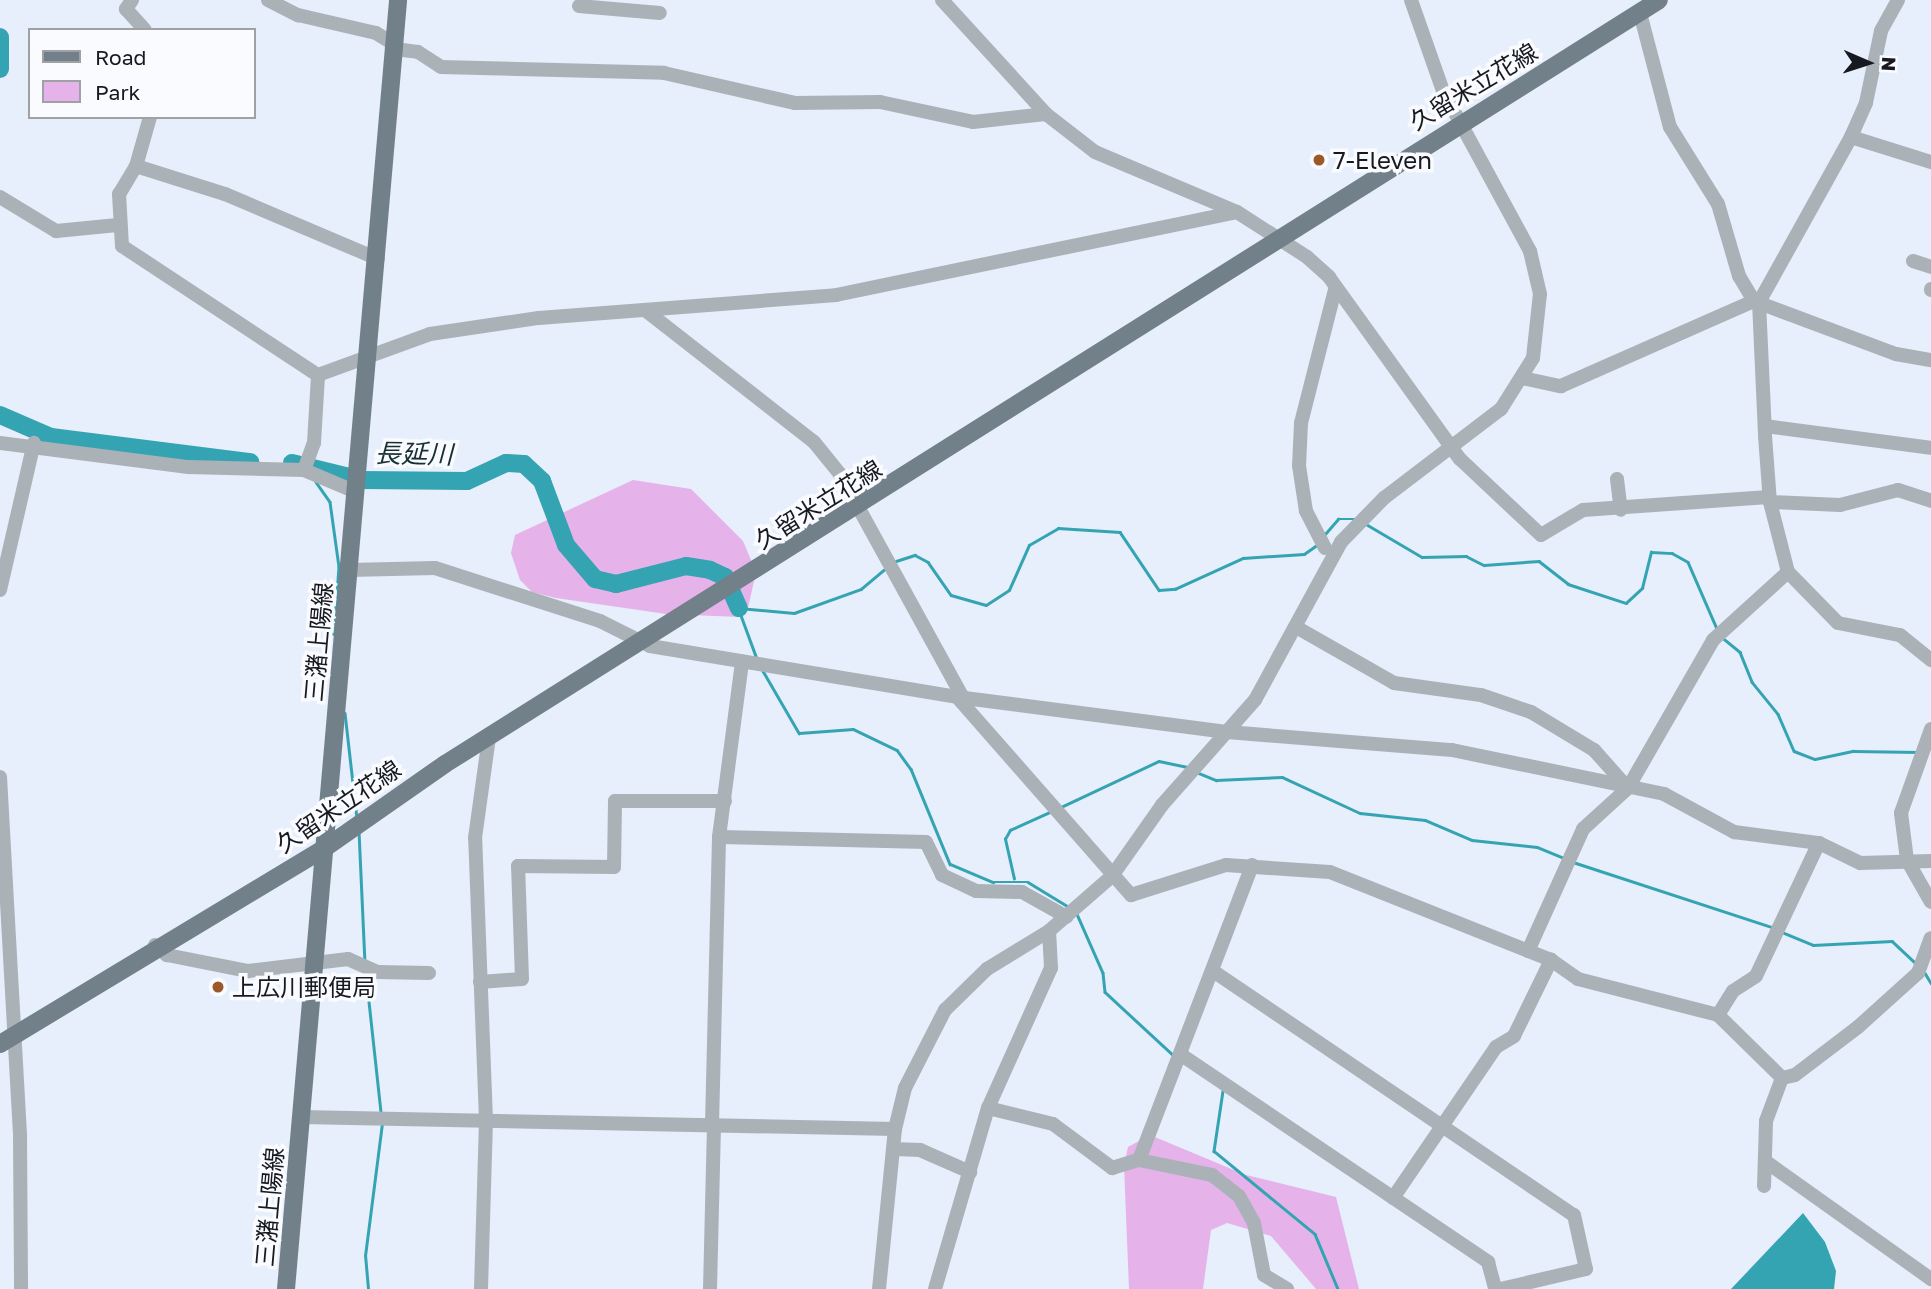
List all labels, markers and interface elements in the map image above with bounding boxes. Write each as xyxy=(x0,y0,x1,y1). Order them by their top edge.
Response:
legend xyxy=(28,28,256,119)
north arrow xyxy=(1833,28,1903,98)
street label: 久留米立花線 xyxy=(1404,37,1542,135)
text: Road xyxy=(95,44,146,70)
text: N xyxy=(1878,56,1901,72)
text: Park xyxy=(95,79,140,105)
place label: 7-Eleven xyxy=(1333,146,1432,174)
marker: 7-Eleven xyxy=(1311,152,1327,168)
water label: 長延川 xyxy=(375,438,453,470)
street label: 久留米立花線 xyxy=(749,454,887,554)
street label: 三潴上陽線 xyxy=(298,581,338,703)
street label: 久留米立花線 xyxy=(270,754,406,858)
place label: 上広川郵便局 xyxy=(232,973,376,1001)
marker: 上広川郵便局 xyxy=(210,979,226,995)
street label: 三潴上陽線 xyxy=(249,1146,289,1268)

